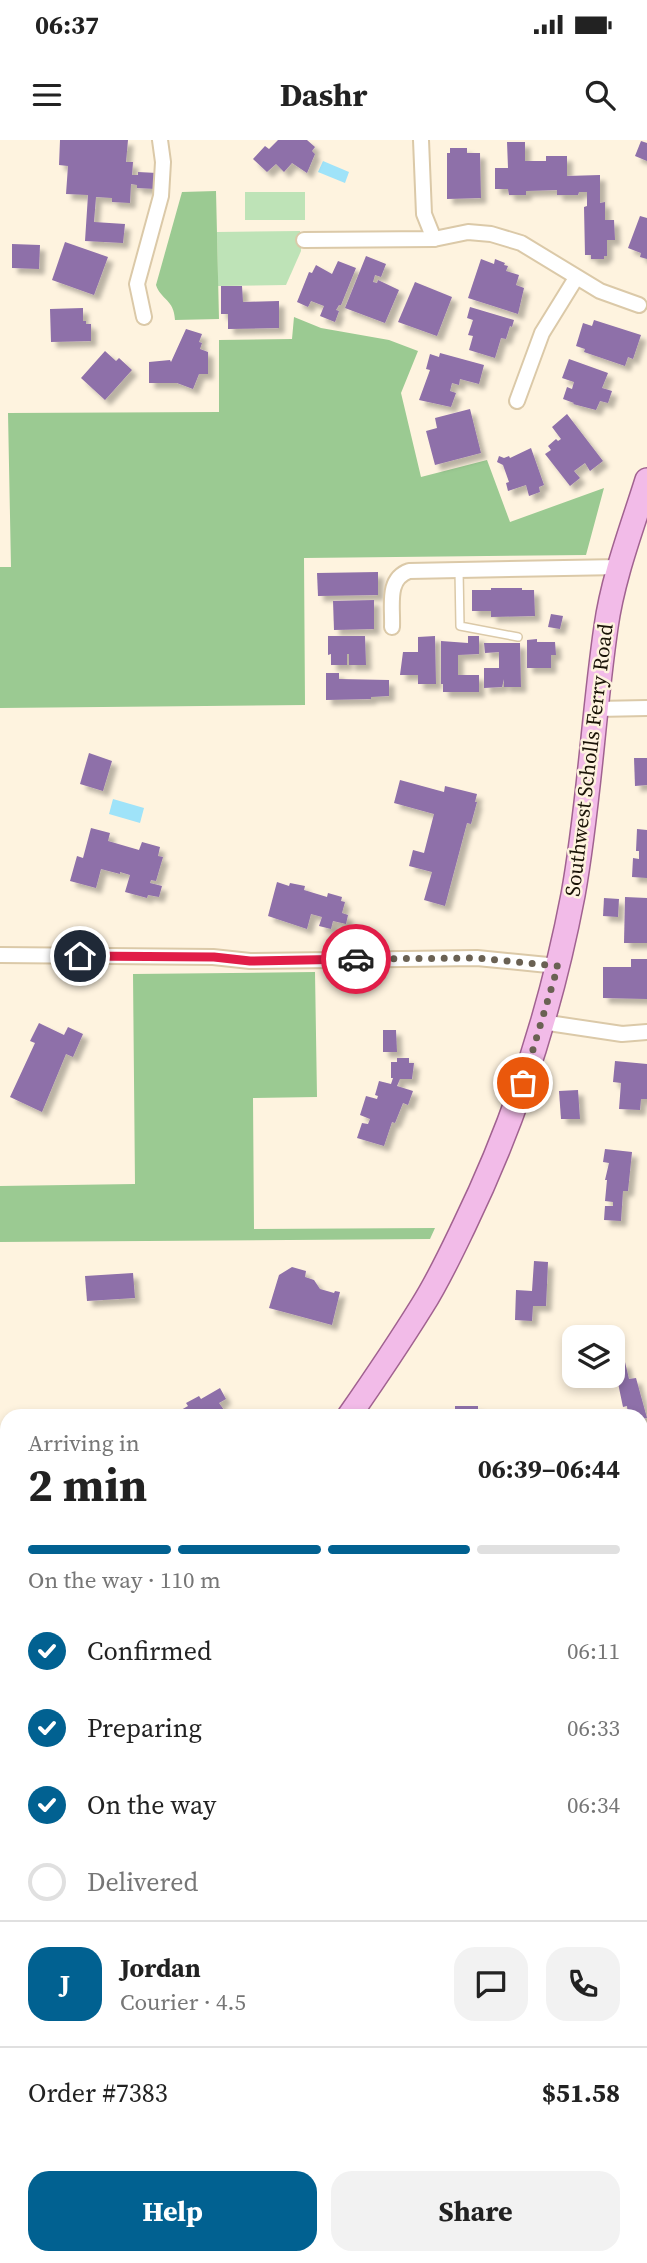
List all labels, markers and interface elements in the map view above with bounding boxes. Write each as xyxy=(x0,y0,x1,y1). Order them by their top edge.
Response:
text: 06:37 xyxy=(35,7,99,43)
text: Dashr xyxy=(280,73,367,117)
icon: menu xyxy=(28,76,66,114)
icon: search xyxy=(581,76,619,114)
street label: Southwest Scholls Ferry Road xyxy=(557,622,620,898)
courier xyxy=(321,924,391,994)
pin xyxy=(50,926,110,986)
icon: home xyxy=(61,937,99,975)
icon: car xyxy=(337,940,375,978)
pin xyxy=(493,1053,553,1113)
icon: bag xyxy=(504,1064,542,1102)
map controls xyxy=(562,1325,625,1388)
button: layers xyxy=(562,1325,625,1388)
text: Arriving in xyxy=(28,1427,140,1459)
text: 06:39–06:44 xyxy=(478,1451,620,1487)
text: 2 min xyxy=(28,1453,147,1516)
text: On the way · 110 m xyxy=(28,1564,221,1596)
icon: check xyxy=(28,1632,66,1670)
text: Confirmed xyxy=(87,1633,212,1669)
text: 06:11 xyxy=(567,1635,620,1667)
icon: check xyxy=(28,1709,66,1747)
text: Preparing xyxy=(87,1710,202,1746)
text: 06:33 xyxy=(567,1712,620,1744)
icon: check xyxy=(28,1786,66,1824)
text: On the way xyxy=(87,1787,216,1823)
text: 06:34 xyxy=(567,1789,620,1821)
text: Delivered xyxy=(87,1864,198,1900)
button: chat xyxy=(454,1947,528,2021)
button: phone xyxy=(546,1947,620,2021)
text: Jordan xyxy=(120,1950,201,1986)
text: J xyxy=(60,1966,70,2002)
text: Courier · 4.5 xyxy=(120,1986,246,2018)
text: Order #7383 xyxy=(28,2075,168,2111)
text: $51.58 xyxy=(542,2075,620,2111)
button: Help xyxy=(28,2171,317,2251)
button: Share xyxy=(331,2171,620,2251)

